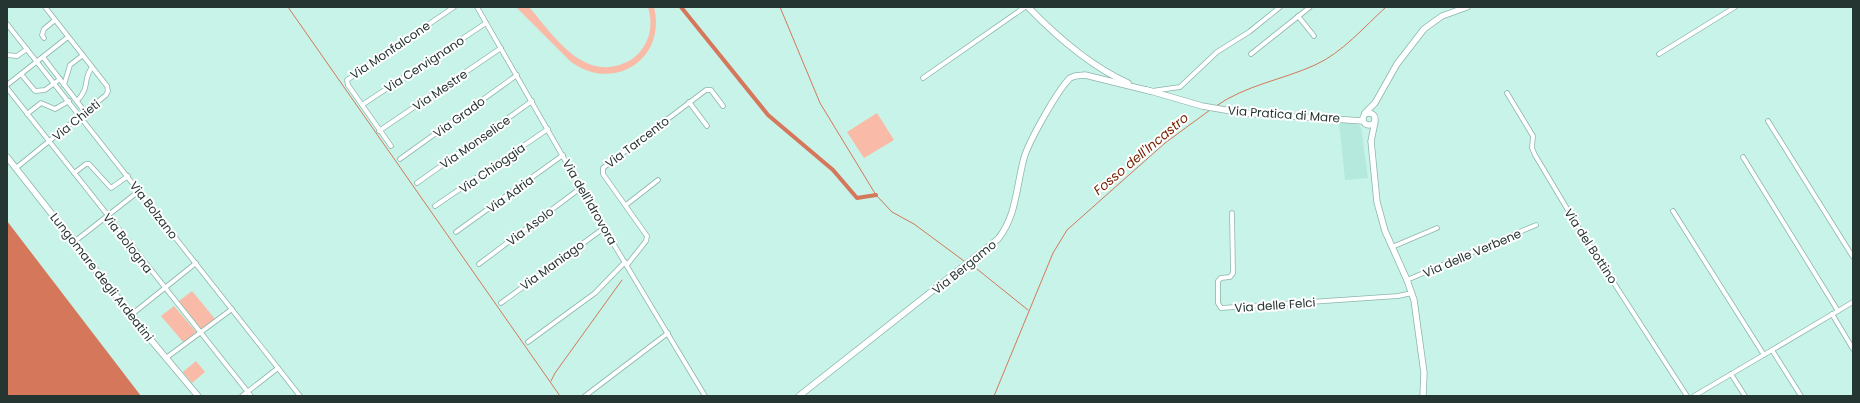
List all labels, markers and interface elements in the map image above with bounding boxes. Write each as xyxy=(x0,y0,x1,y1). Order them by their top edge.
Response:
street label: Via Monfalcone xyxy=(347,17,433,83)
street label: Via Cervignano xyxy=(381,32,468,96)
street label: Via Mestre xyxy=(409,65,471,115)
street label: Via Grado xyxy=(430,92,489,142)
street label: Via Chieti xyxy=(48,95,104,145)
street label: Via Pratica di Mare xyxy=(1227,102,1341,126)
water label: Fosso dell'Incastro xyxy=(1089,109,1193,199)
street label: Via Monselice xyxy=(436,111,514,173)
street label: Via Tarcento xyxy=(602,112,673,172)
street label: Via Chioggia xyxy=(455,139,529,197)
street label: Via dell'Idrovora xyxy=(559,156,621,248)
street label: Via Adria xyxy=(483,171,537,217)
street label: Via Bolzano xyxy=(126,177,182,243)
street label: Via Asolo xyxy=(503,202,557,249)
street label: Via del Bottino xyxy=(1560,205,1622,287)
street label: Lungomare degli Ardeatini xyxy=(46,209,158,345)
street label: Via Bologna xyxy=(99,209,157,277)
street label: Via delle Verbene xyxy=(1420,225,1524,281)
street label: Via Maniago xyxy=(517,236,588,294)
street label: Via Bergamo xyxy=(928,236,1000,298)
street label: Via delle Felci xyxy=(1234,294,1316,316)

